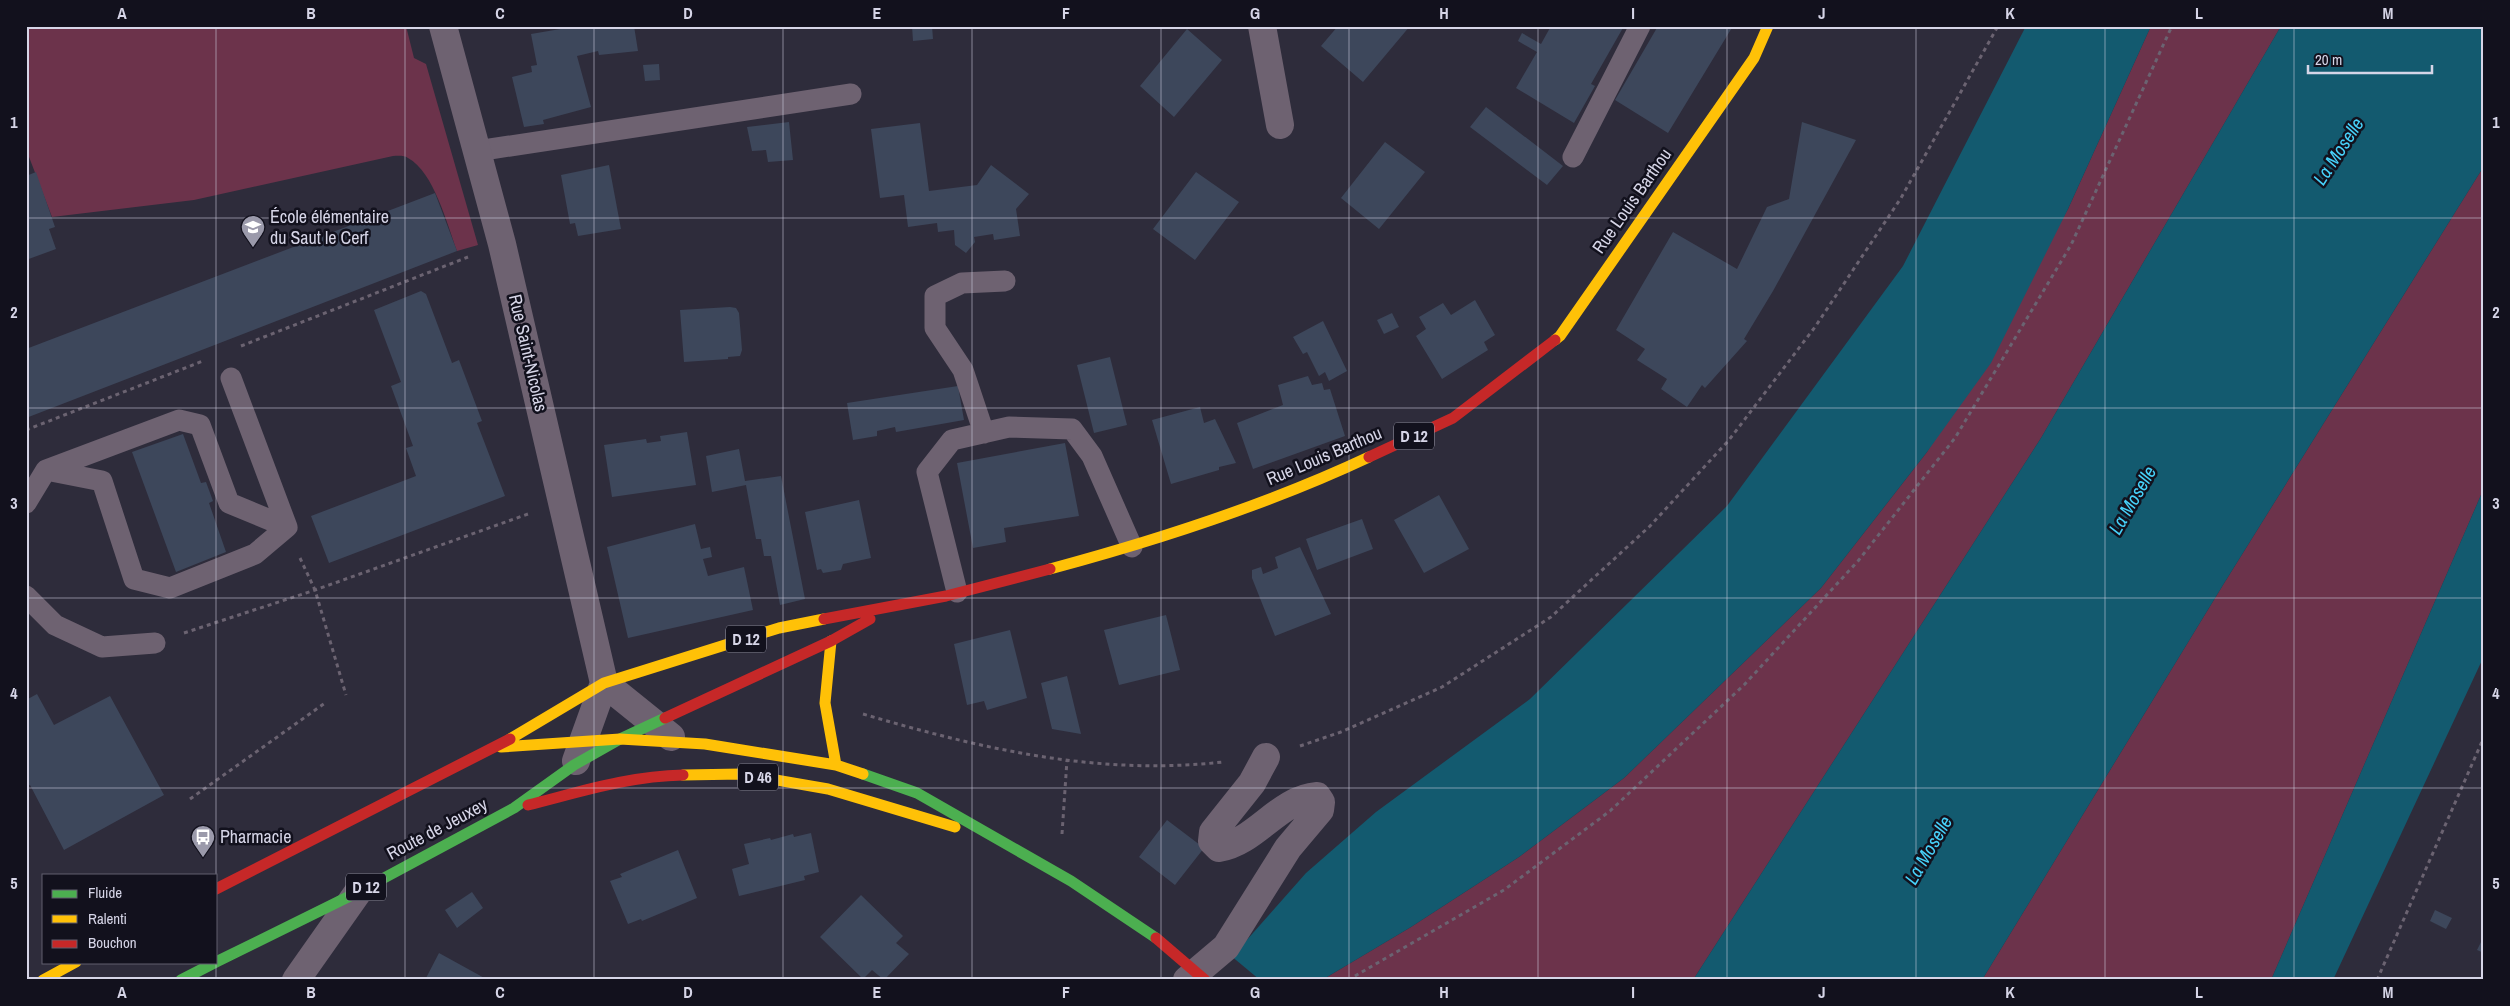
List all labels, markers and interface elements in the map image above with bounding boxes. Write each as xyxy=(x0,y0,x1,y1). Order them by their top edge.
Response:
text: A xyxy=(117,2,127,24)
text: B xyxy=(306,2,316,24)
text: C xyxy=(495,2,505,24)
text: D xyxy=(683,2,693,24)
text: E xyxy=(873,2,882,24)
text: F xyxy=(1062,2,1070,24)
text: G xyxy=(1250,2,1260,24)
text: H xyxy=(1439,2,1449,24)
text: I xyxy=(1631,2,1635,24)
text: J xyxy=(1818,2,1826,24)
text: K xyxy=(2005,2,2015,24)
text: L xyxy=(2195,2,2203,24)
text: M xyxy=(2383,2,2394,24)
scale bar xyxy=(2308,42,2431,74)
text: 20 m xyxy=(2315,49,2342,70)
text: 1 xyxy=(10,111,18,133)
text: 1 xyxy=(2492,111,2500,133)
water label: La Moselle xyxy=(2307,112,2369,190)
street label: Rue Louis Barthou xyxy=(1586,143,1677,258)
place label: École élémentaire du Saut le Cerf xyxy=(270,204,389,250)
school or university icon: École élémentaire du Saut le Cerf xyxy=(240,214,266,248)
street label: Rue Saint-Nicolas xyxy=(503,292,554,414)
text: 2 xyxy=(10,301,18,323)
text: 2 xyxy=(2492,301,2500,323)
street label: Rue Louis Barthou xyxy=(1262,420,1385,491)
road number: D 12 xyxy=(1394,422,1434,450)
water label: La Moselle xyxy=(2102,461,2162,539)
text: 3 xyxy=(10,492,18,514)
text: 3 xyxy=(2492,492,2500,514)
road number: D 12 xyxy=(726,626,766,652)
text: 4 xyxy=(10,682,18,704)
text: 4 xyxy=(2492,682,2500,704)
road number: D 46 xyxy=(738,764,778,790)
street label: Route de Jeuxey xyxy=(382,791,492,866)
water label: La Moselle xyxy=(1898,811,1958,889)
bus stop icon: Pharmacie xyxy=(190,824,216,858)
place label: Pharmacie xyxy=(220,824,291,849)
text: 5 xyxy=(10,872,18,894)
text: 5 xyxy=(2492,872,2500,894)
legend xyxy=(42,874,218,964)
road number: D 12 xyxy=(346,874,386,900)
text: Fluide xyxy=(88,882,122,903)
text: Ralenti xyxy=(88,908,127,929)
text: Bouchon xyxy=(88,932,137,953)
text: A xyxy=(117,981,127,1003)
text: B xyxy=(306,981,316,1003)
text: C xyxy=(495,981,505,1003)
text: D xyxy=(683,981,693,1003)
text: E xyxy=(873,981,882,1003)
text: F xyxy=(1062,981,1070,1003)
text: G xyxy=(1250,981,1260,1003)
text: H xyxy=(1439,981,1449,1003)
text: I xyxy=(1631,981,1635,1003)
text: J xyxy=(1818,981,1826,1003)
text: K xyxy=(2005,981,2015,1003)
text: L xyxy=(2195,981,2203,1003)
text: M xyxy=(2383,981,2394,1003)

